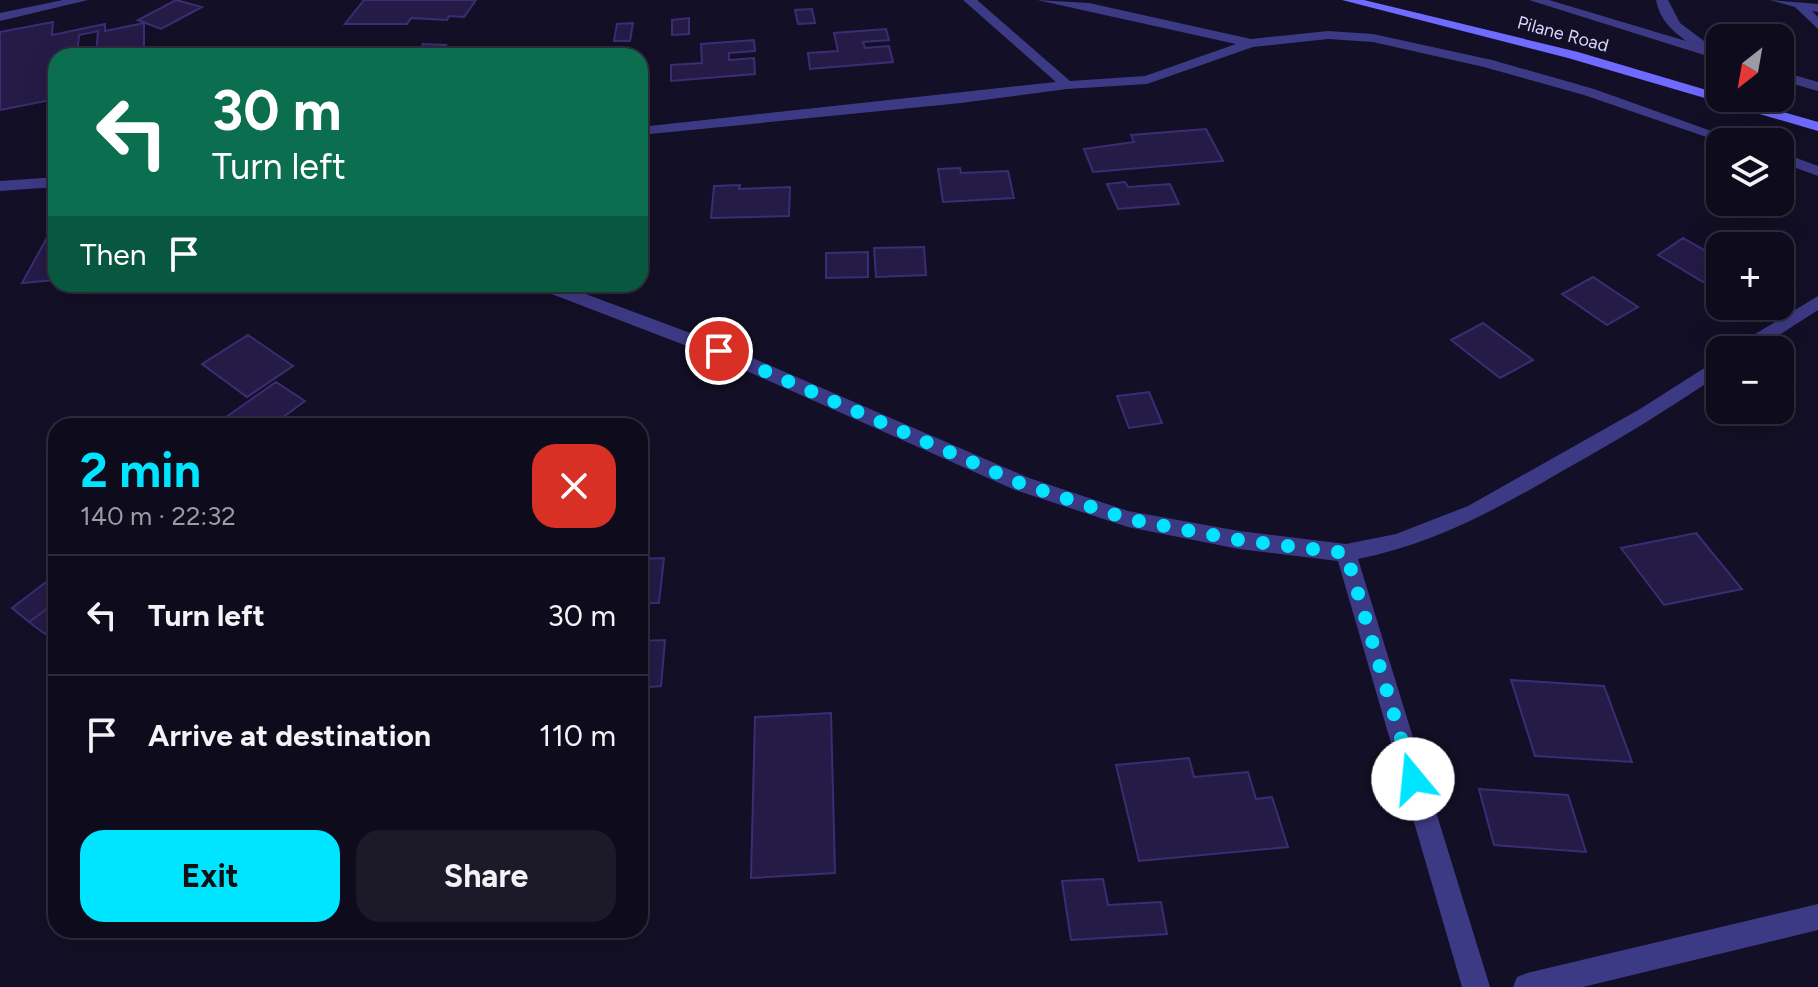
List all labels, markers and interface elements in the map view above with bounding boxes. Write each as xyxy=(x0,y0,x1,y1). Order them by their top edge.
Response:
street label: Pilane Road xyxy=(1515,11,1611,57)
north arrow xyxy=(1706,24,1794,112)
map controls xyxy=(1706,24,1794,424)
text: 30 m xyxy=(212,77,342,144)
icon: left xyxy=(80,80,184,184)
button: layers xyxy=(1706,128,1794,216)
text: Turn left xyxy=(212,145,346,188)
icon: arrive xyxy=(162,232,206,276)
button: + xyxy=(1706,232,1794,320)
text: Then xyxy=(80,236,146,273)
pin xyxy=(685,317,753,385)
icon: arrive xyxy=(697,329,741,373)
button: − xyxy=(1706,336,1794,424)
text: 2 min xyxy=(80,441,201,499)
button: close xyxy=(532,444,616,528)
text: 140 m · 22:32 xyxy=(80,500,236,532)
icon: left xyxy=(80,593,124,637)
text: Turn left xyxy=(148,597,265,634)
text: 30 m xyxy=(548,597,616,634)
icon: arrive xyxy=(80,713,124,757)
text: Arrive at destination xyxy=(148,717,431,754)
text: 110 m xyxy=(539,717,616,754)
position arrow xyxy=(1371,737,1455,821)
button: Exit xyxy=(80,830,340,922)
button: Share xyxy=(356,830,616,922)

